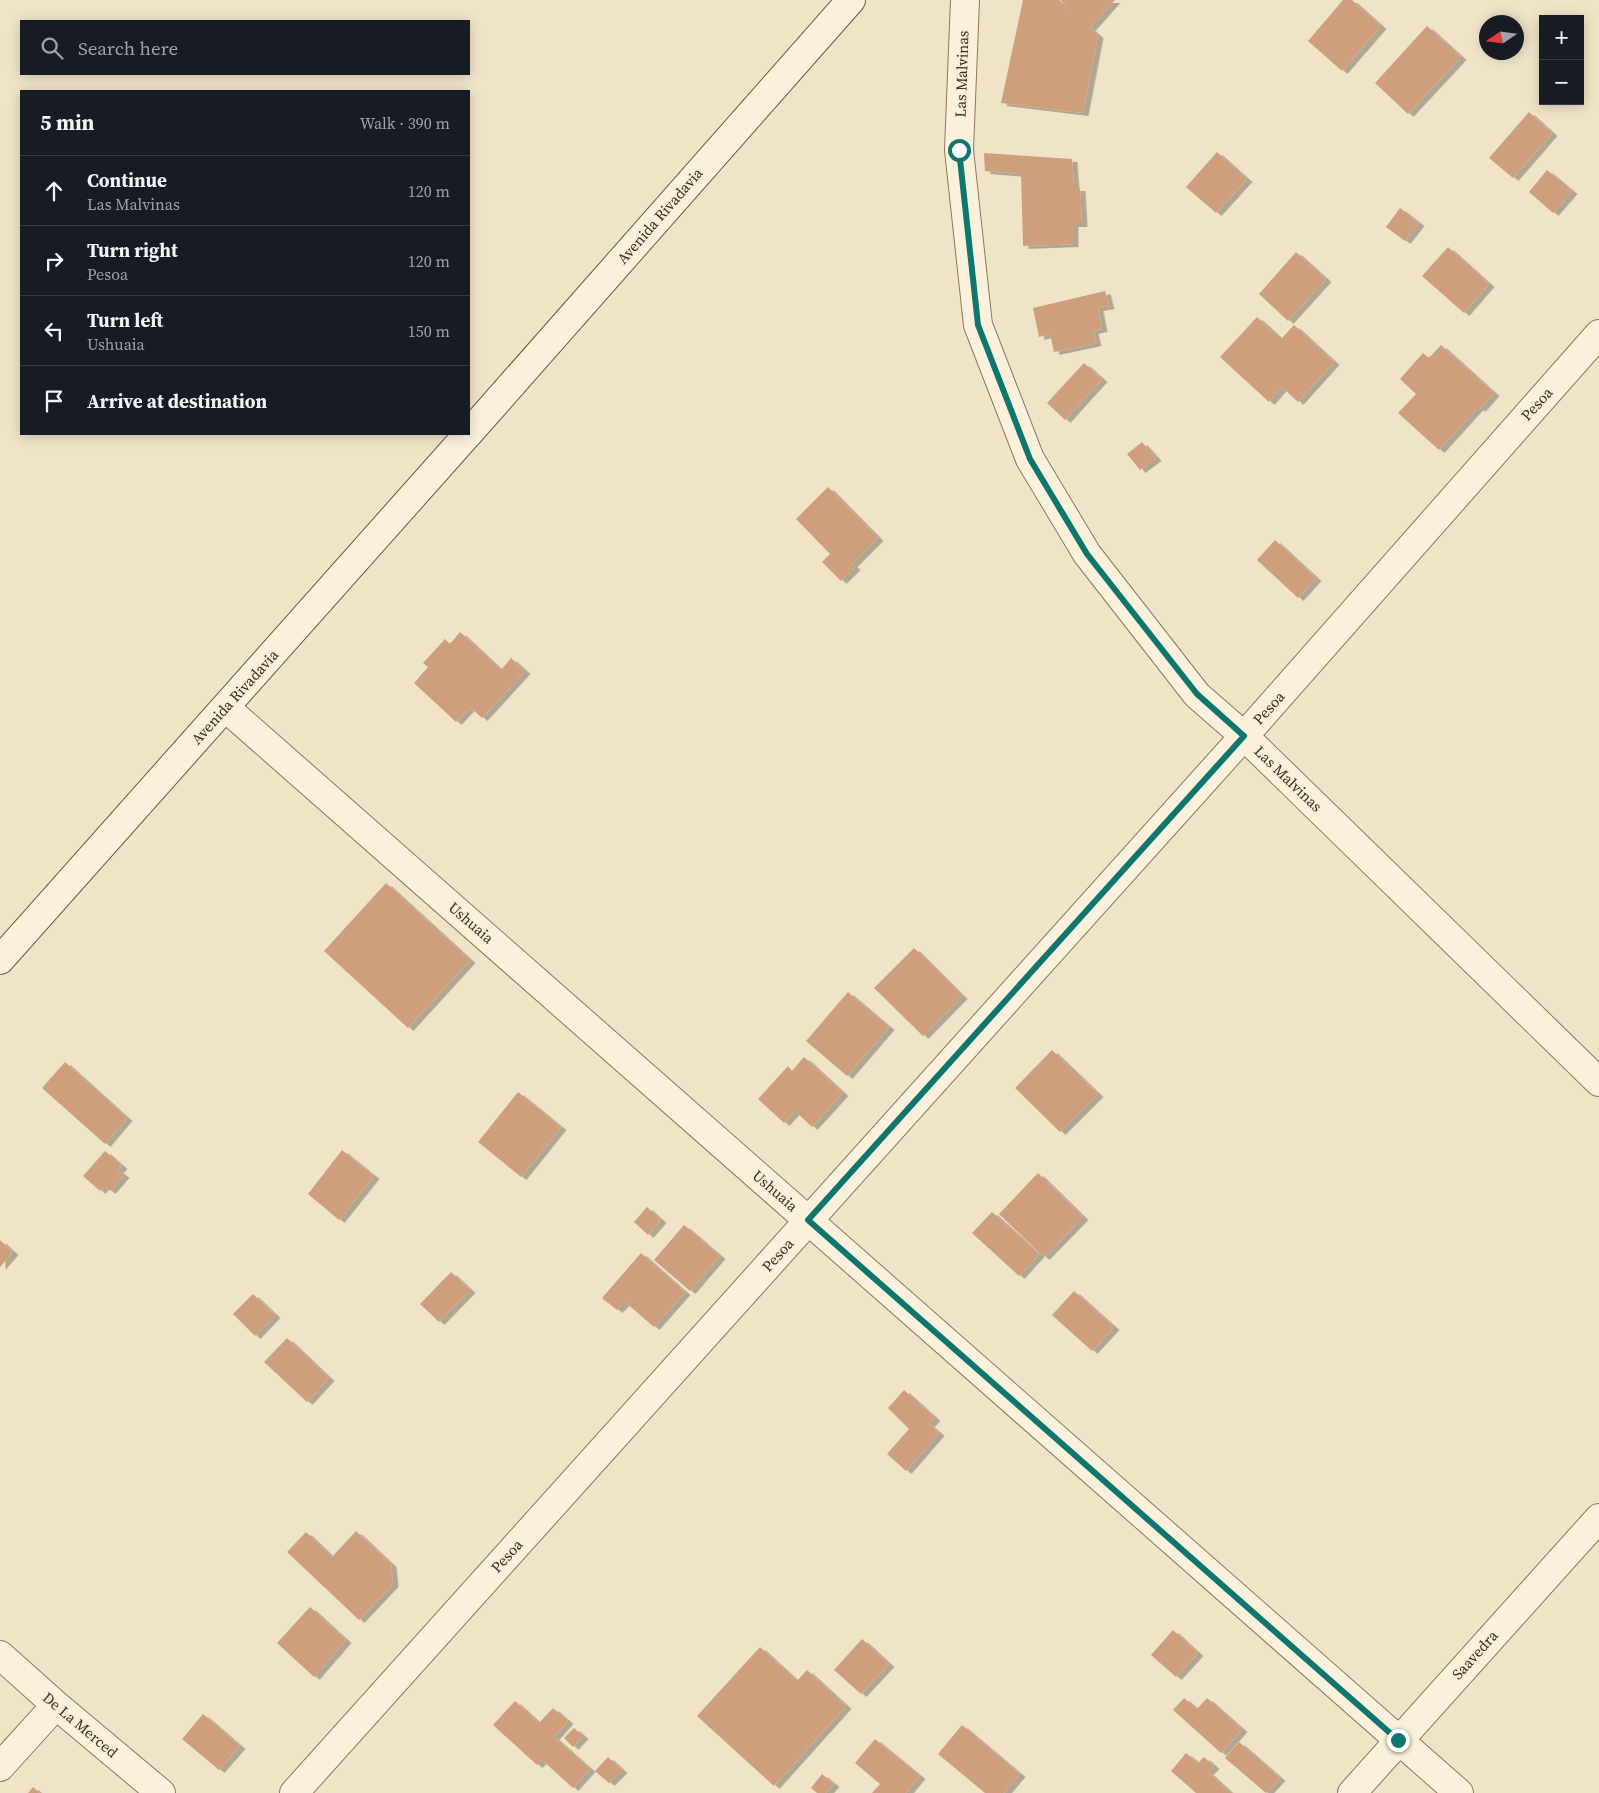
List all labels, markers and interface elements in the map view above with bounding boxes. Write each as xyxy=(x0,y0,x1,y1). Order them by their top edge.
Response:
north arrow xyxy=(1479,15,1524,60)
map controls xyxy=(1539,15,1584,105)
button: + xyxy=(1539,15,1584,60)
search box xyxy=(20,20,470,75)
street label: Las Malvinas xyxy=(949,30,974,118)
icon: search xyxy=(38,34,66,62)
text: Search here xyxy=(78,35,178,61)
button: − xyxy=(1539,60,1584,105)
text: 5 min xyxy=(40,108,95,137)
text: Walk · 390 m xyxy=(360,112,450,134)
route start xyxy=(948,139,971,162)
street label: Avenida Rivadavia xyxy=(612,163,708,268)
text: Continue xyxy=(87,167,167,193)
icon: ahead xyxy=(40,177,68,205)
text: 120 m xyxy=(408,180,450,202)
text: Las Malvinas xyxy=(87,193,180,215)
text: Turn right xyxy=(87,237,178,263)
icon: right xyxy=(40,247,68,275)
text: 120 m xyxy=(408,250,450,272)
text: Pesoa xyxy=(87,263,128,285)
text: Turn left xyxy=(87,307,163,333)
icon: left xyxy=(40,317,68,345)
text: 150 m xyxy=(408,320,450,342)
text: Ushuaia xyxy=(87,333,145,355)
street label: Pesoa xyxy=(1516,382,1558,425)
icon: arrive xyxy=(40,387,68,415)
text: Arrive at destination xyxy=(87,388,267,414)
street label: Avenida Rivadavia xyxy=(186,644,283,749)
street label: Pesoa xyxy=(1248,686,1290,729)
street label: Las Malvinas xyxy=(1250,741,1327,816)
street label: Ushuaia xyxy=(444,897,499,949)
street label: Ushuaia xyxy=(748,1165,803,1217)
street label: Pesoa xyxy=(757,1233,799,1276)
street label: Pesoa xyxy=(486,1534,528,1577)
street label: Saavedra xyxy=(1447,1625,1503,1684)
street label: De La Merced xyxy=(38,1687,123,1763)
route end xyxy=(1387,1729,1410,1752)

